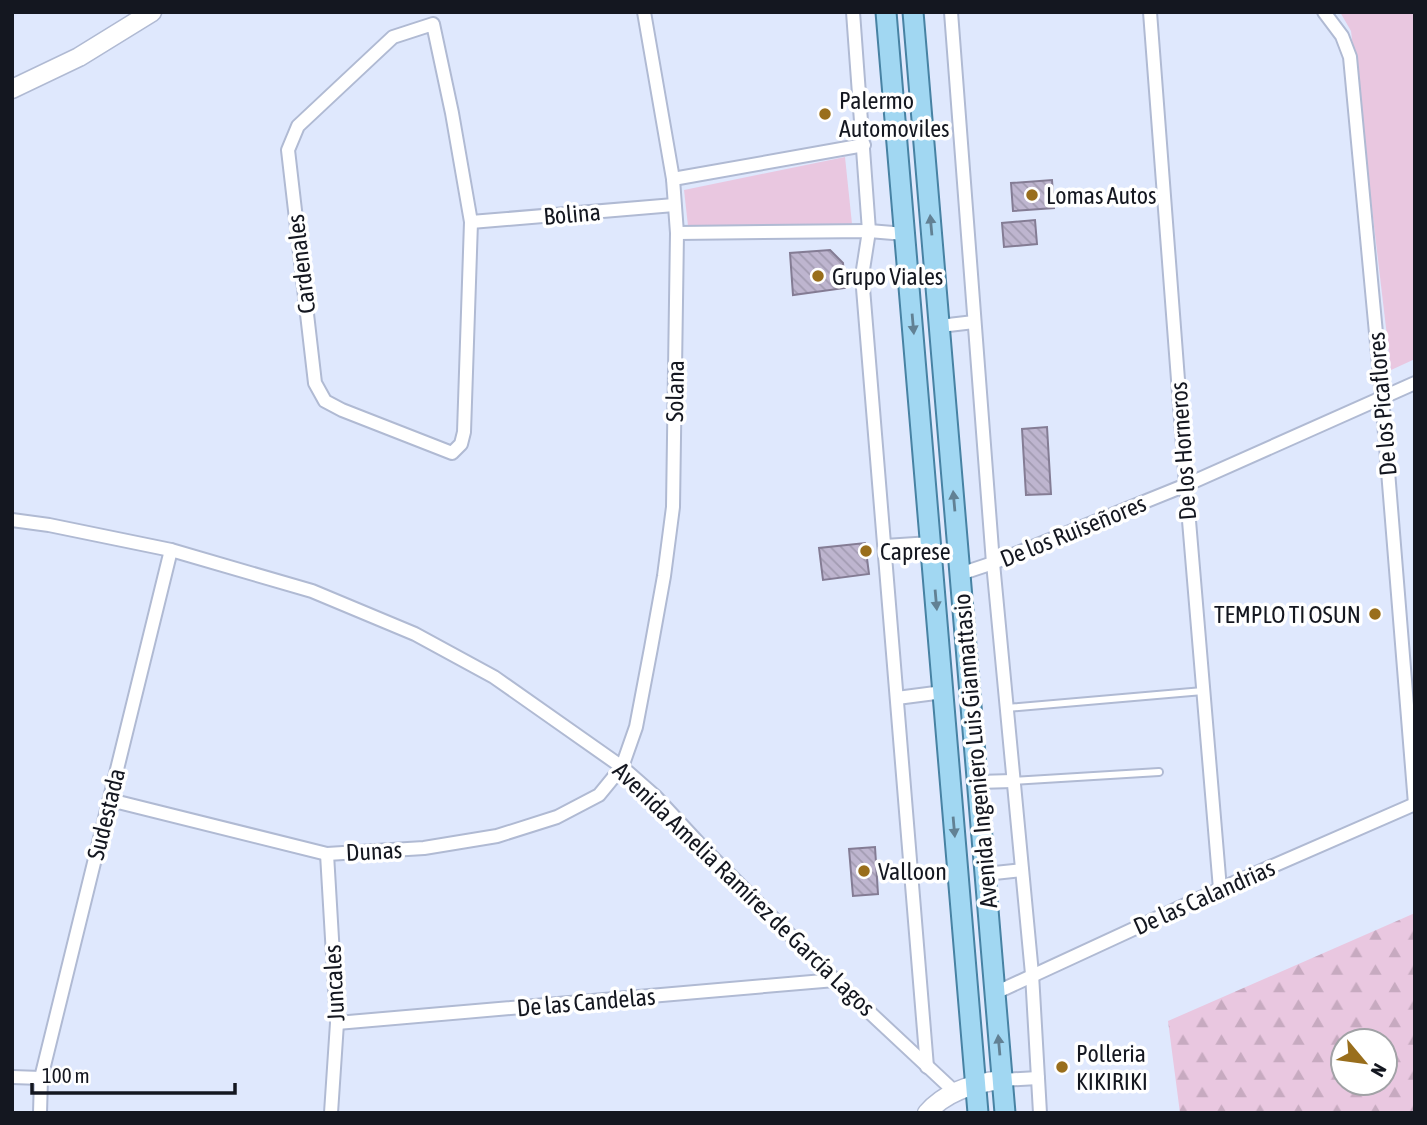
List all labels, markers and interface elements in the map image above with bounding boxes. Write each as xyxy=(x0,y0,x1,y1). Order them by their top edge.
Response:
place label: Palermo Automoviles xyxy=(839,87,950,142)
marker: Palermo Automoviles xyxy=(817,106,833,122)
place label: Lomas Autos xyxy=(1046,182,1157,209)
marker: Lomas Autos xyxy=(1024,187,1040,203)
street label: Bolina xyxy=(542,198,602,230)
street label: Cardenales xyxy=(282,213,320,315)
one-way arrow xyxy=(925,214,936,236)
place label: Grupo Viales xyxy=(832,263,943,290)
marker: Grupo Viales xyxy=(810,268,826,284)
one-way arrow xyxy=(908,314,919,336)
street label: De los Picaflores xyxy=(1362,331,1402,477)
street label: Solana xyxy=(661,360,689,422)
street label: De los Horneros xyxy=(1165,381,1201,521)
one-way arrow xyxy=(948,489,959,511)
street label: De los Ruiseñores xyxy=(996,490,1150,572)
place label: Caprese xyxy=(880,538,951,565)
marker: Caprese xyxy=(858,543,874,559)
one-way arrow xyxy=(931,589,942,611)
street label: Avenida Ingeniero Luis Giannattasio xyxy=(948,593,1002,909)
place label: TEMPLO TI OSUN xyxy=(1214,601,1361,628)
marker: TEMPLO TI OSUN xyxy=(1367,606,1383,622)
street label: Avenida Amelia Ramírez de García Lagos xyxy=(608,757,880,1021)
street label: Sudestada xyxy=(82,766,130,862)
one-way arrow xyxy=(949,816,960,838)
street label: Dunas xyxy=(345,836,403,866)
street label: De las Calandrias xyxy=(1129,854,1279,940)
place label: Valloon xyxy=(878,858,947,885)
marker: Valloon xyxy=(856,863,872,879)
street label: Juncales xyxy=(319,944,349,1022)
street label: De las Candelas xyxy=(516,983,656,1021)
north arrow xyxy=(1329,1027,1399,1097)
one-way arrow xyxy=(993,1034,1004,1056)
place label: Polleria KIKIRIKI xyxy=(1076,1040,1148,1095)
scale bar xyxy=(32,1052,234,1096)
marker: Polleria KIKIRIKI xyxy=(1054,1059,1070,1075)
text: N xyxy=(1367,1060,1391,1080)
text: 100 m xyxy=(42,1063,90,1087)

